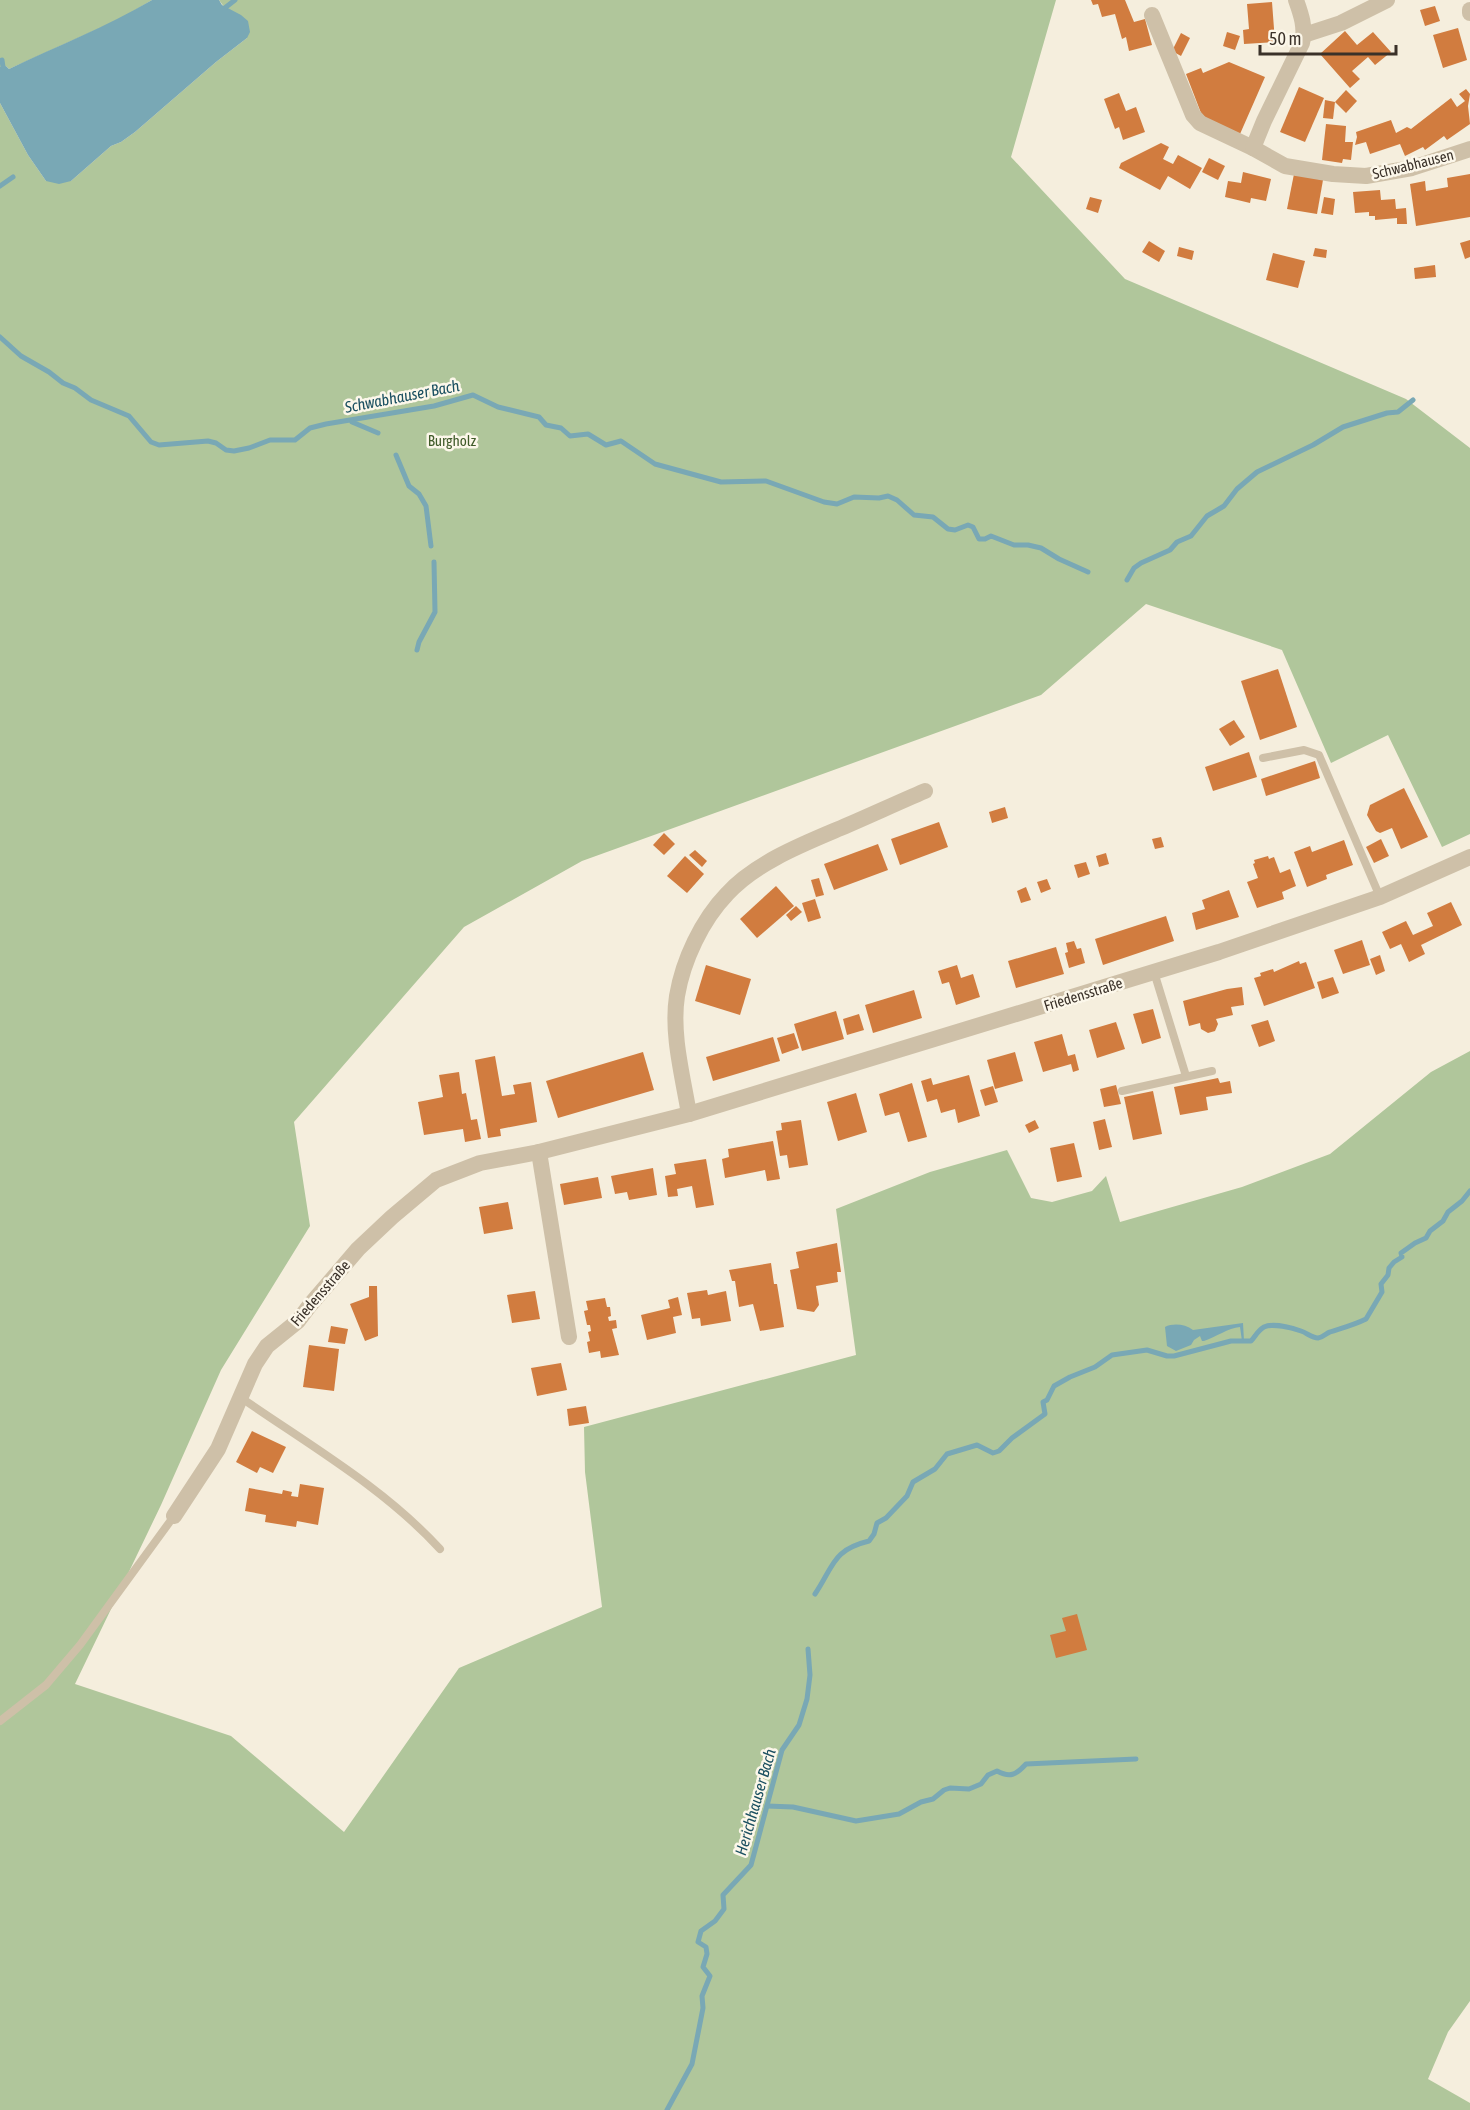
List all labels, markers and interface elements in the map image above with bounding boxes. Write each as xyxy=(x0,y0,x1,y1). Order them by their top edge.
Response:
scale bar xyxy=(1260,18,1396,56)
text: 50 m xyxy=(1269,28,1301,49)
street label: Schwabhausen xyxy=(1371,146,1455,182)
water label: Schwabhauser Bach xyxy=(342,376,461,416)
park label: Burgholz xyxy=(428,432,477,449)
street label: Friedensstraße xyxy=(1042,974,1125,1014)
street label: Friedensstraße xyxy=(287,1257,353,1329)
water label: Herichhauser Bach xyxy=(731,1746,779,1857)

